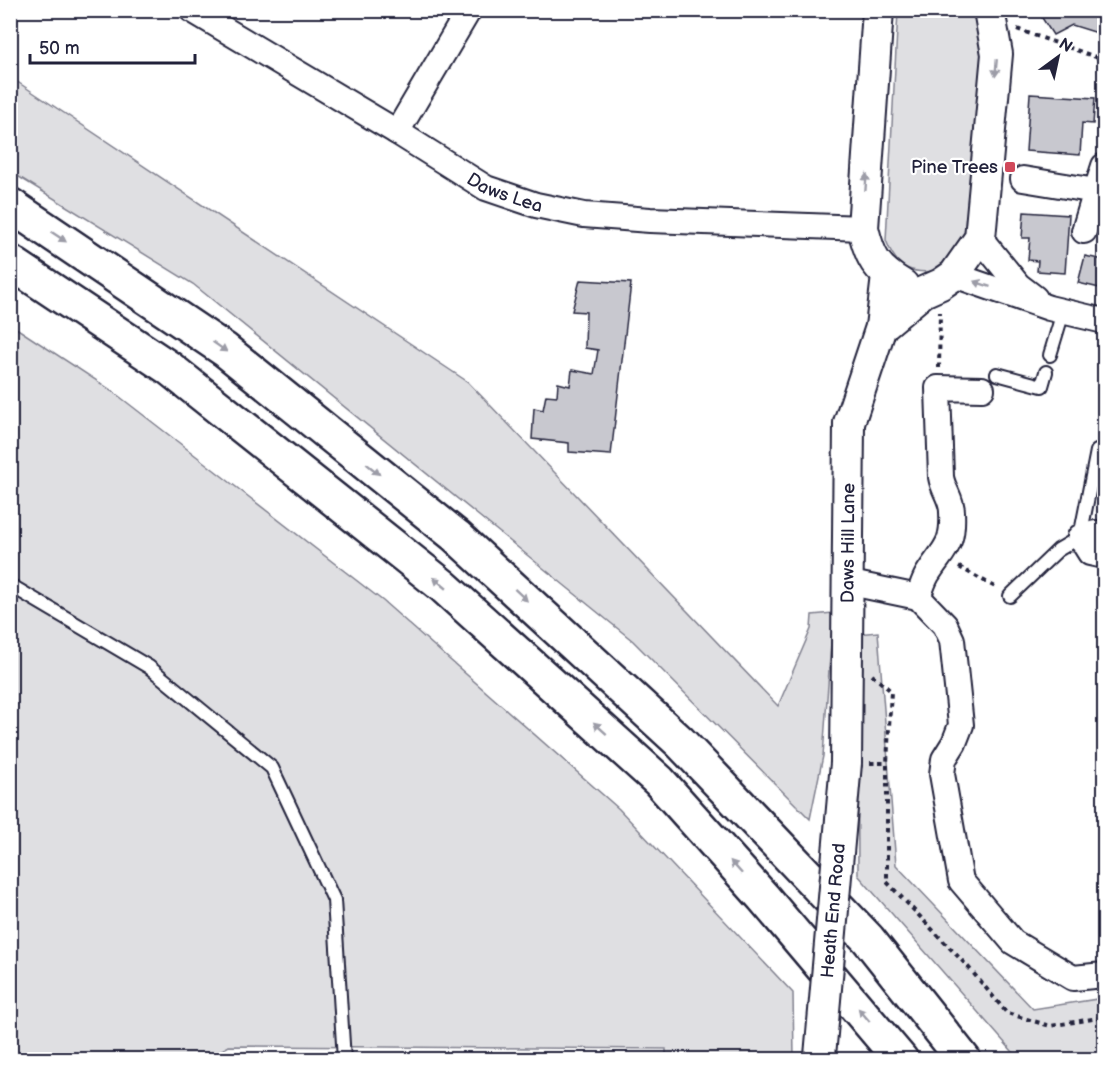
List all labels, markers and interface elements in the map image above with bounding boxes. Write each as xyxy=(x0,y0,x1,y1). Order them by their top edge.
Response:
scale bar xyxy=(30,27,195,65)
north arrow xyxy=(1028,27,1088,87)
text: N xyxy=(1055,34,1076,57)
text: 50 m xyxy=(39,38,80,59)
one-way arrow xyxy=(991,59,1001,78)
place label: Pine Trees xyxy=(911,157,998,178)
marker: Pine Trees xyxy=(1003,160,1017,174)
street label: Daws Lea xyxy=(463,169,544,217)
one-way arrow xyxy=(862,173,871,192)
one-way arrow xyxy=(51,232,67,243)
one-way arrow xyxy=(973,279,991,289)
one-way arrow xyxy=(212,341,228,353)
one-way arrow xyxy=(365,462,380,474)
street label: Daws Hill Lane xyxy=(837,483,859,603)
one-way arrow xyxy=(432,577,448,590)
one-way arrow xyxy=(513,588,528,602)
one-way arrow xyxy=(593,722,608,735)
street label: Heath End Road xyxy=(817,842,850,979)
one-way arrow xyxy=(729,860,743,875)
one-way arrow xyxy=(857,1007,870,1023)

